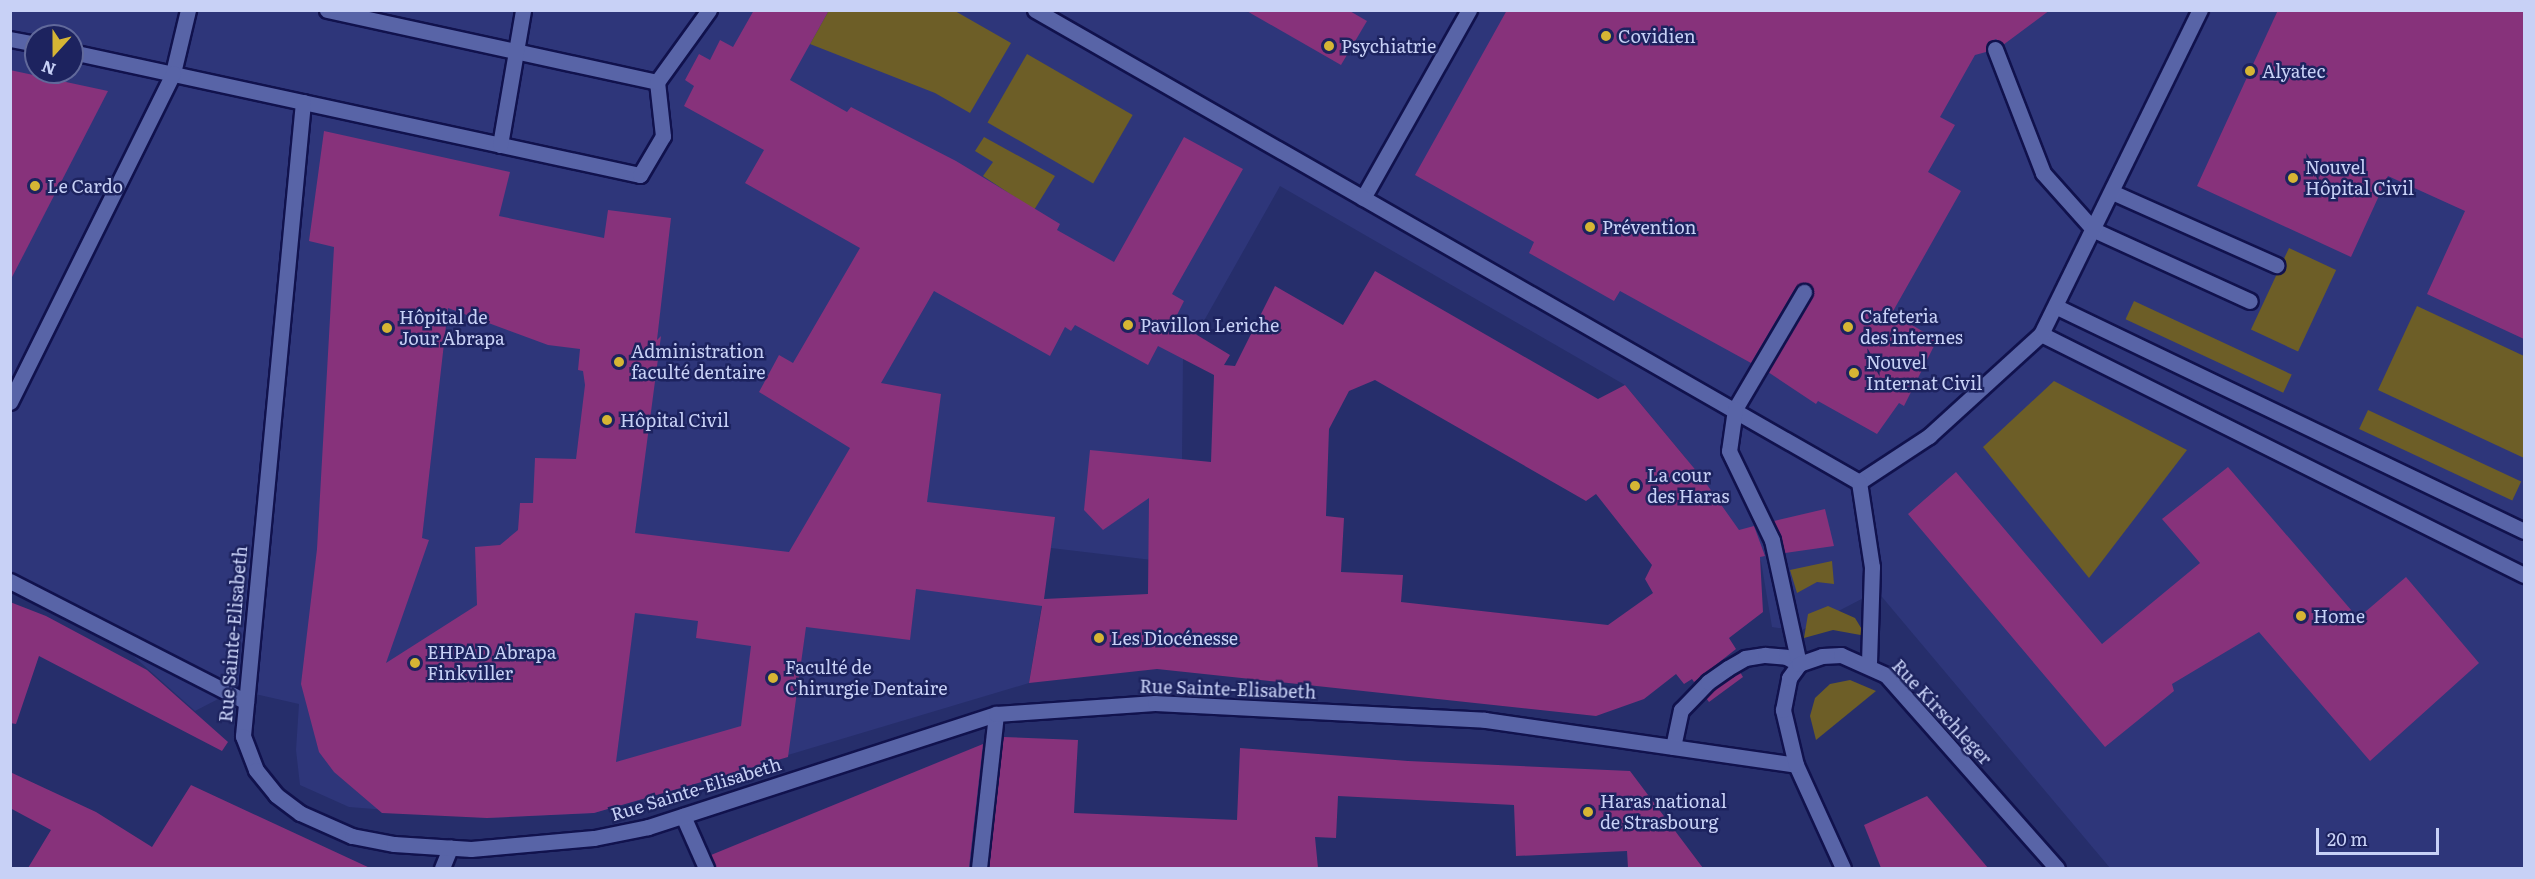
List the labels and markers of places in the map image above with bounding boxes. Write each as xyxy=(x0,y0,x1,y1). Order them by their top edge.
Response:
place label: Covidien xyxy=(1618,25,1696,47)
marker: Covidien xyxy=(1599,29,1613,43)
place label: Psychiatrie xyxy=(1341,35,1436,57)
marker: Psychiatrie xyxy=(1322,39,1336,53)
place label: Alyatec xyxy=(2262,60,2325,82)
marker: Alyatec xyxy=(2243,64,2257,78)
place label: Nouvel Hôpital Civil xyxy=(2305,157,2414,200)
marker: Nouvel Hôpital Civil xyxy=(2286,171,2300,185)
place label: Le Cardo xyxy=(47,175,123,197)
marker: Le Cardo xyxy=(28,179,42,193)
place label: Prévention xyxy=(1602,216,1697,238)
marker: Prévention xyxy=(1583,220,1597,234)
place label: Cafeteria des internes xyxy=(1860,306,1963,348)
place label: Hôpital de Jour Abrapa xyxy=(399,307,505,350)
place label: Pavillon Leriche xyxy=(1140,314,1279,336)
marker: Pavillon Leriche xyxy=(1121,318,1135,332)
marker: Cafeteria des internes xyxy=(1841,320,1855,334)
marker: Hôpital de Jour Abrapa xyxy=(380,321,394,335)
place label: Administration faculté dentaire xyxy=(631,341,766,384)
place label: Nouvel Internat Civil xyxy=(1866,352,1982,394)
marker: Administration faculté dentaire xyxy=(612,355,626,369)
marker: Nouvel Internat Civil xyxy=(1847,366,1861,380)
place label: Hôpital Civil xyxy=(620,409,729,431)
marker: Hôpital Civil xyxy=(598,411,616,429)
place label: La cour des Haras xyxy=(1647,465,1729,508)
marker: La cour des Haras xyxy=(1628,479,1642,493)
place label: Home xyxy=(2313,605,2365,627)
marker: Home xyxy=(2294,609,2308,623)
place label: Les Diocénesse xyxy=(1111,627,1238,649)
marker: Les Diocénesse xyxy=(1092,631,1106,645)
place label: EHPAD Abrapa Finkviller xyxy=(427,642,556,684)
marker: EHPAD Abrapa Finkviller xyxy=(408,656,422,670)
place label: Faculté de Chirurgie Dentaire xyxy=(785,657,948,700)
marker: Faculté de Chirurgie Dentaire xyxy=(766,671,780,685)
place label: Haras national de Strasbourg xyxy=(1600,791,1727,834)
marker: Haras national de Strasbourg xyxy=(1581,805,1595,819)

